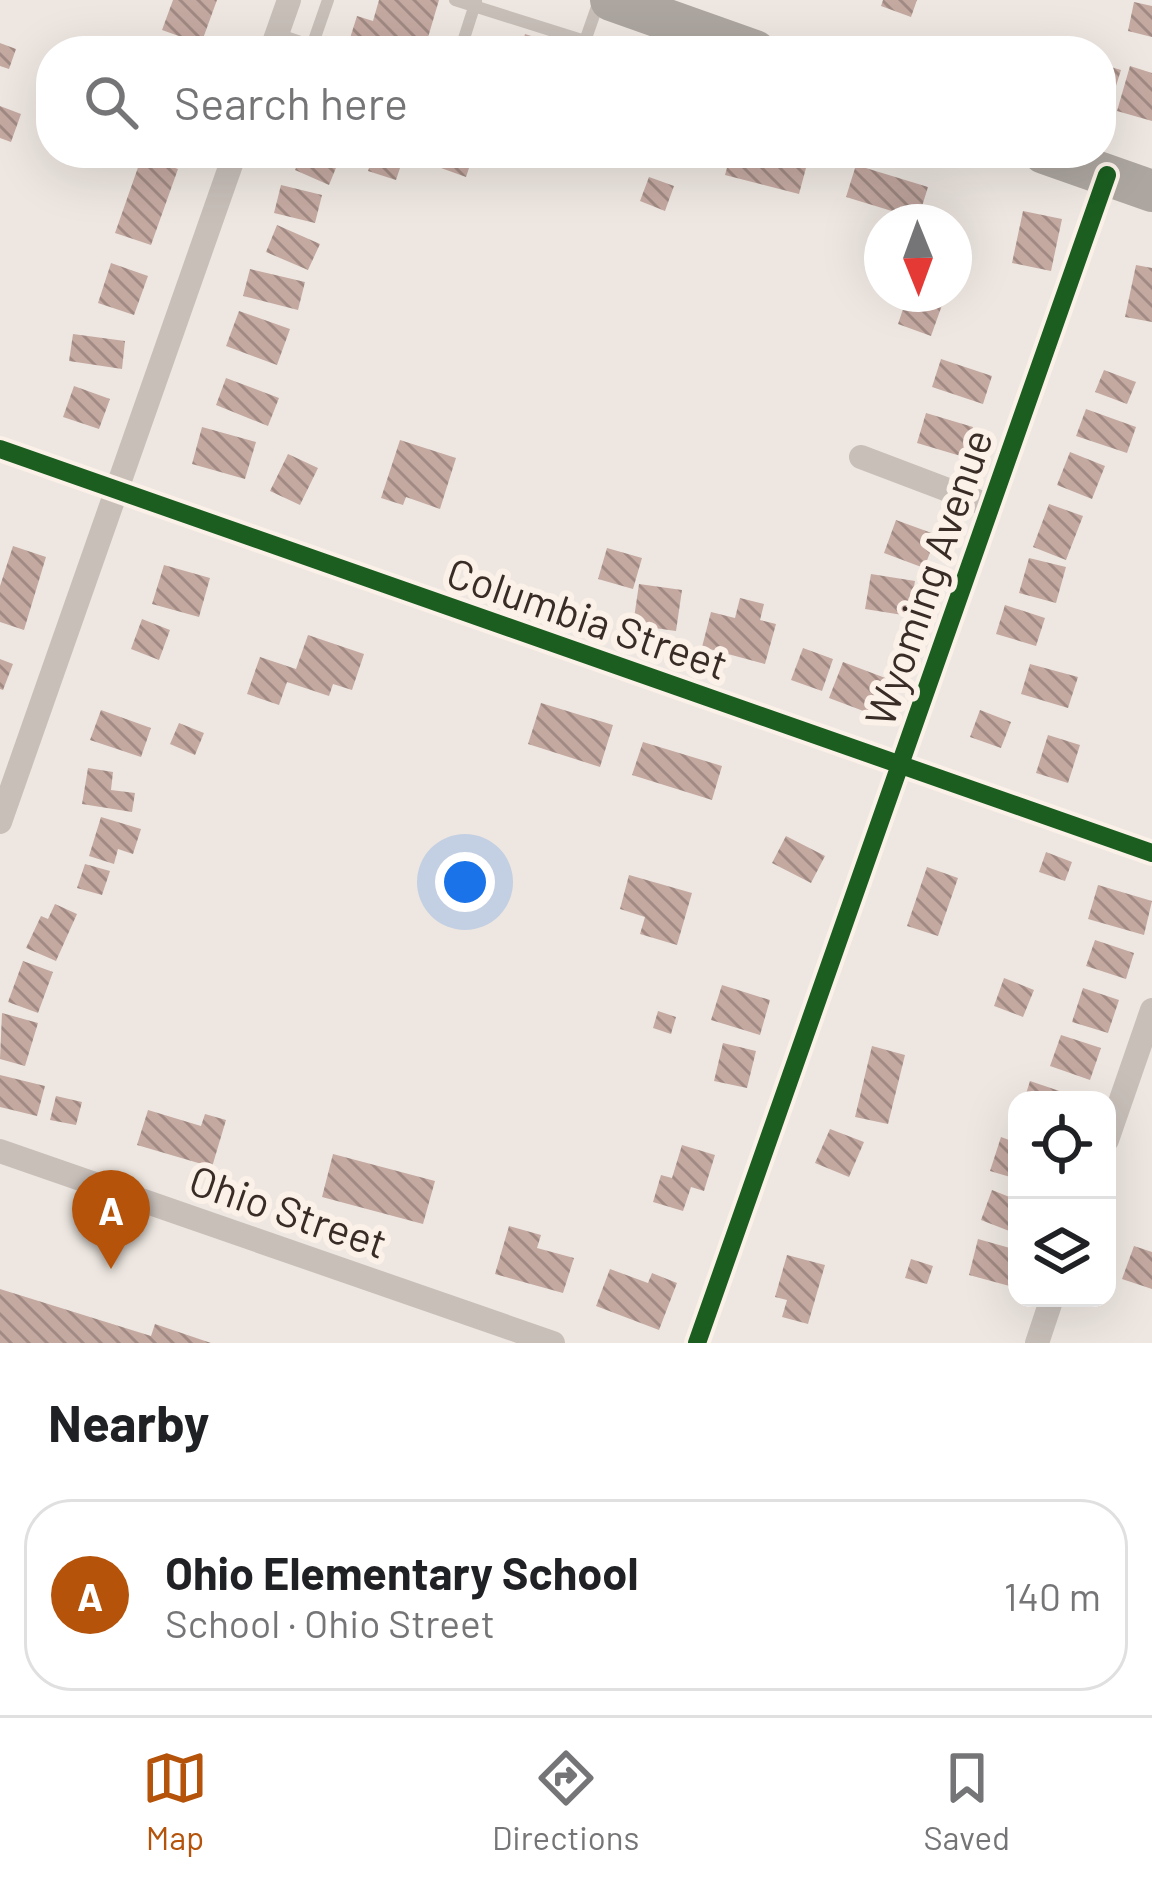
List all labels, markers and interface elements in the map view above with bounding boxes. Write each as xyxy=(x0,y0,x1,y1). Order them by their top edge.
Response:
search box xyxy=(36,36,1116,168)
icon: search xyxy=(78,69,144,135)
text: Search here xyxy=(174,75,408,129)
north arrow xyxy=(864,204,972,312)
street label: Wyoming Avenue xyxy=(853,422,1002,732)
street label: Columbia Street xyxy=(441,546,735,688)
your location xyxy=(435,852,495,912)
map controls xyxy=(1008,1091,1116,1307)
button: locate xyxy=(1008,1091,1116,1199)
street label: Ohio Street xyxy=(184,1153,394,1267)
pin: A xyxy=(72,1170,150,1269)
button: layers xyxy=(1008,1199,1116,1307)
text: Nearby xyxy=(48,1391,209,1452)
text: Ohio Elementary School xyxy=(165,1545,638,1599)
text: A xyxy=(77,1572,103,1619)
text: 140 m xyxy=(1004,1572,1101,1619)
text: School · Ohio Street xyxy=(165,1599,495,1646)
tab: Map xyxy=(142,1745,208,1857)
tab: Directions xyxy=(492,1745,639,1857)
tab: Saved xyxy=(923,1745,1010,1857)

